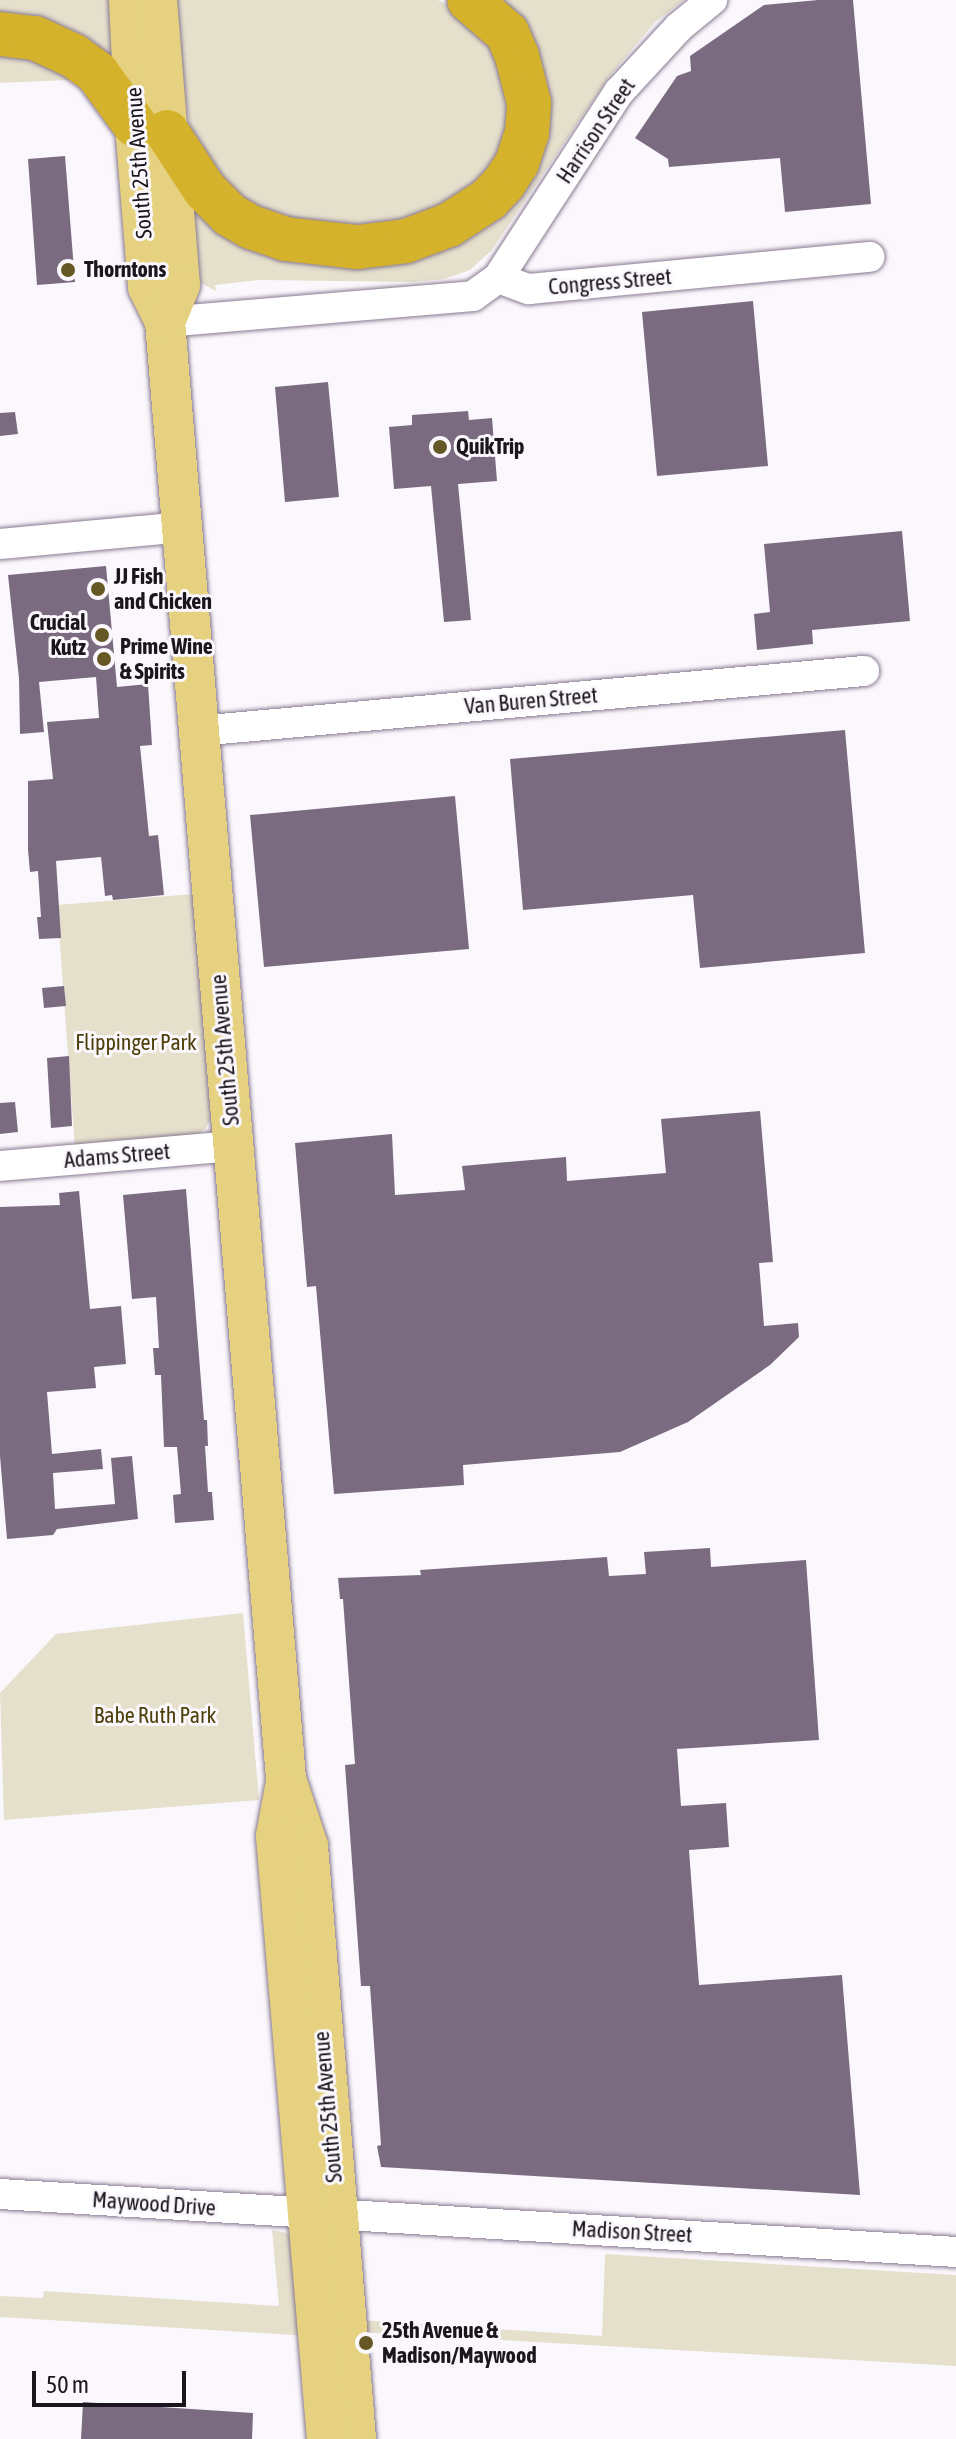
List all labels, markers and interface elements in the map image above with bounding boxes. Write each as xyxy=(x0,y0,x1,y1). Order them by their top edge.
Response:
street label: Harrison Street xyxy=(551,73,641,189)
street label: South 25th Avenue xyxy=(121,86,157,240)
place label: Thorntons xyxy=(84,257,166,283)
marker: Thorntons xyxy=(59,261,77,279)
street label: Congress Street xyxy=(547,263,673,301)
place label: QuikTrip xyxy=(456,434,525,460)
marker: QuikTrip xyxy=(431,438,449,456)
place label: JJ Fish and Chicken xyxy=(114,563,212,614)
marker: JJ Fish and Chicken xyxy=(89,580,107,598)
place label: Crucial Kutz xyxy=(30,609,86,660)
marker: Crucial Kutz xyxy=(93,626,111,644)
place label: Prime Wine & Spirits xyxy=(120,633,213,684)
marker: Prime Wine & Spirits xyxy=(95,650,113,668)
street label: Van Buren Street xyxy=(463,682,599,720)
street label: South 25th Avenue xyxy=(205,973,245,1127)
park label: Flippinger Park xyxy=(75,1030,197,1056)
street label: Adams Street xyxy=(63,1138,171,1174)
park label: Babe Ruth Park xyxy=(94,1703,216,1729)
street label: South 25th Avenue xyxy=(308,2030,348,2184)
street label: Maywood Drive xyxy=(91,2187,217,2221)
street label: Madison Street xyxy=(571,2216,693,2248)
place label: 25th Avenue & Madison/Maywood xyxy=(382,2317,537,2368)
marker: 25th Avenue & Madison/Maywood xyxy=(357,2334,375,2352)
scale bar xyxy=(36,2355,190,2405)
text: 50 m xyxy=(46,2371,89,2398)

